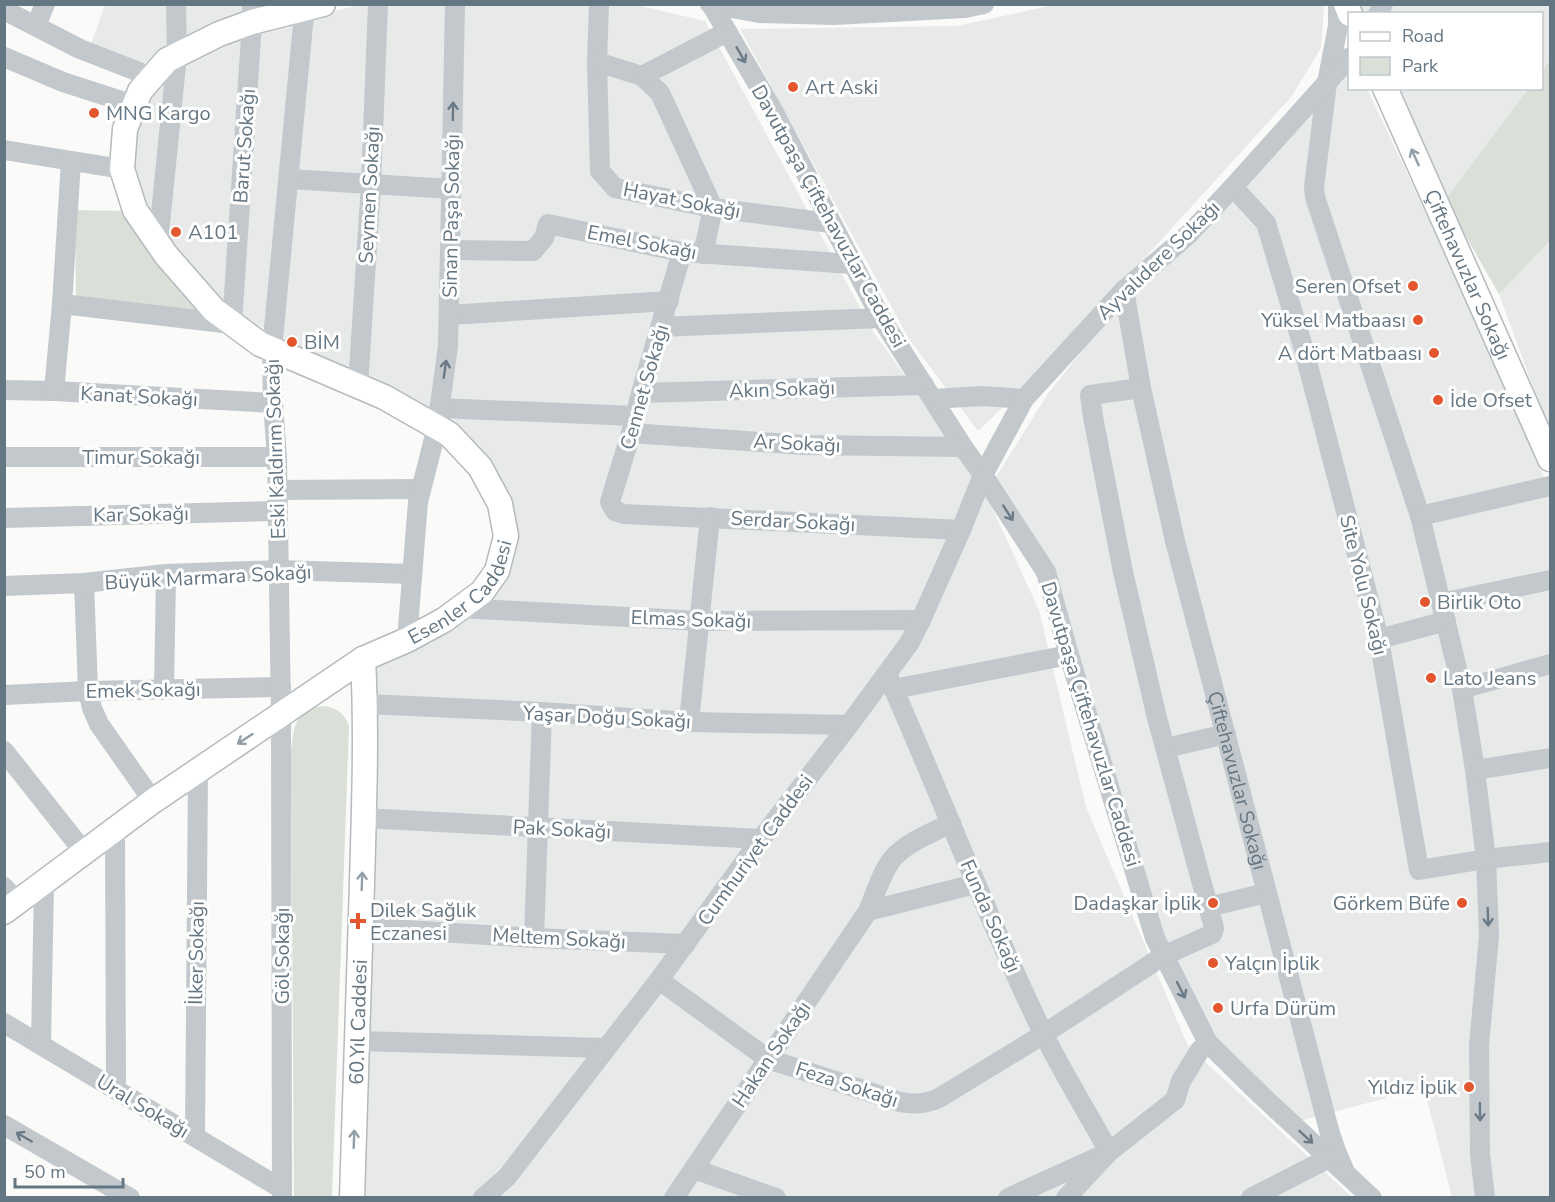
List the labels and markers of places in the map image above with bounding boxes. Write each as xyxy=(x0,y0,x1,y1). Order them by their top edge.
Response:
place label: Art Aski xyxy=(805,74,878,101)
marker: Art Aski xyxy=(786,80,800,94)
place label: MNG Kargo xyxy=(106,100,211,127)
marker: MNG Kargo xyxy=(87,106,101,120)
place label: A101 xyxy=(188,219,239,246)
marker: A101 xyxy=(169,225,183,239)
place label: Seren Ofset xyxy=(1295,273,1402,300)
marker: Seren Ofset xyxy=(1406,279,1420,293)
place label: Yüksel Matbaası xyxy=(1260,307,1406,334)
marker: Yüksel Matbaası xyxy=(1411,313,1425,327)
place label: BİM xyxy=(304,329,340,356)
marker: BİM xyxy=(285,335,299,349)
place label: A dört Matbaası xyxy=(1278,340,1422,367)
marker: A dört Matbaası xyxy=(1427,346,1441,360)
place label: İde Ofset xyxy=(1450,387,1533,414)
marker: İde Ofset xyxy=(1431,393,1445,407)
place label: Birlik Oto xyxy=(1437,589,1521,616)
marker: Birlik Oto xyxy=(1418,595,1432,609)
place label: Lato Jeans xyxy=(1443,665,1536,692)
marker: Lato Jeans xyxy=(1424,671,1438,685)
place label: Dadaşkar İplik xyxy=(1074,890,1202,917)
place label: Görkem Büfe xyxy=(1333,890,1450,917)
marker: Dadaşkar İplik xyxy=(1206,896,1220,910)
marker: Görkem Büfe xyxy=(1455,896,1469,910)
place label: Dilek Sağlık Eczanesi xyxy=(370,897,477,947)
marker: Dilek Sağlık Eczanesi xyxy=(351,914,365,928)
place label: Yalçın İplik xyxy=(1224,950,1321,977)
marker: Yalçın İplik xyxy=(1206,956,1220,970)
place label: Urfa Dürüm xyxy=(1230,995,1336,1022)
marker: Urfa Dürüm xyxy=(1211,1001,1225,1015)
place label: Yıldız İplik xyxy=(1367,1074,1458,1101)
marker: Yıldız İplik xyxy=(1462,1080,1476,1094)

